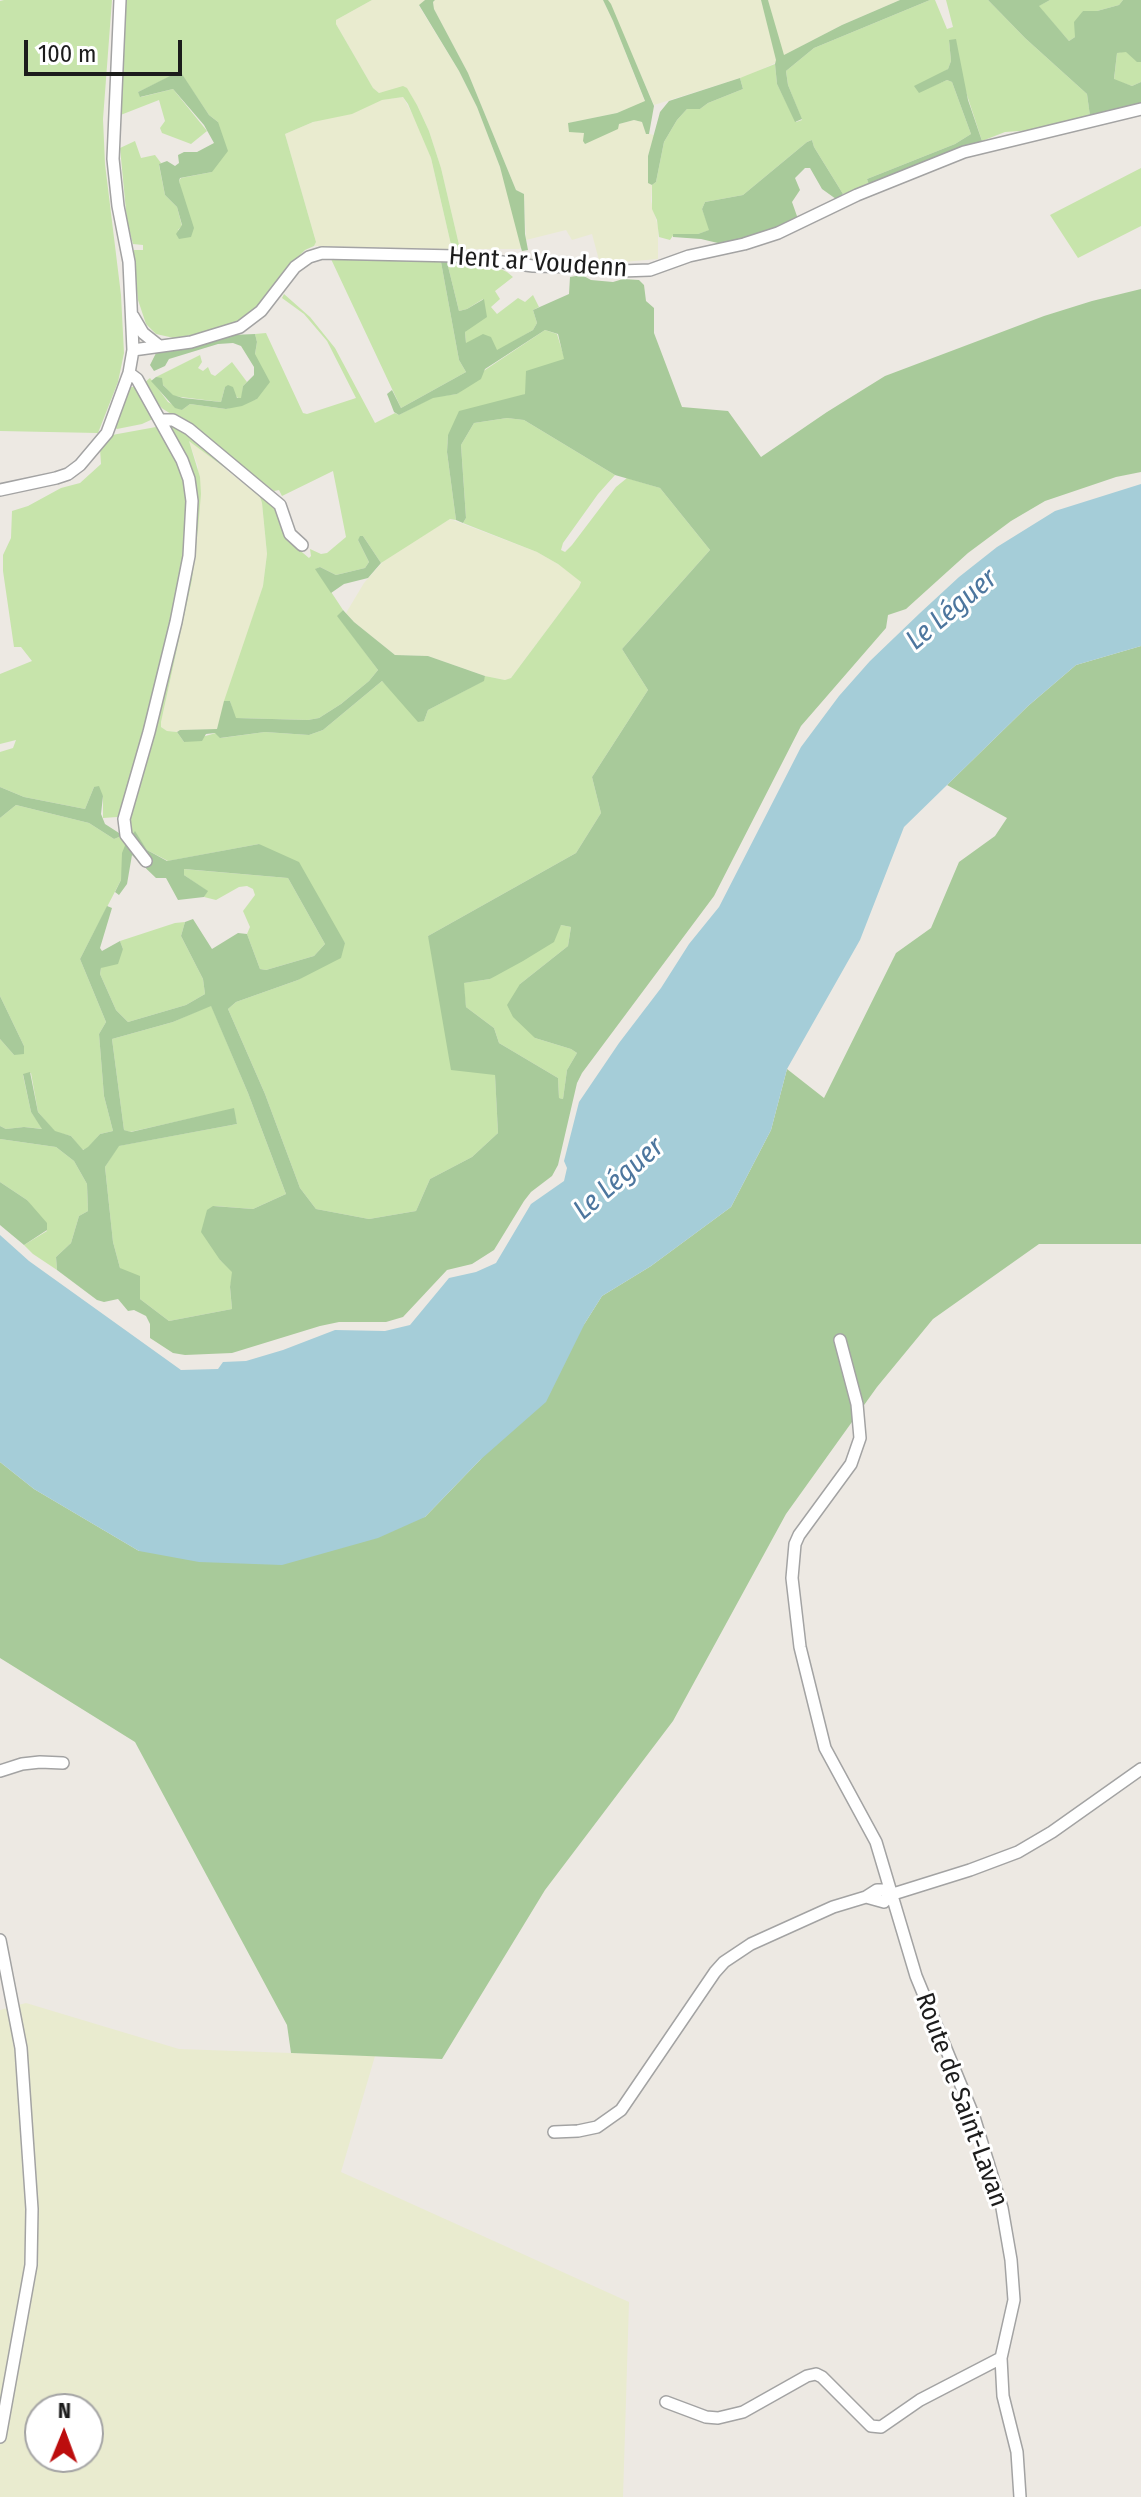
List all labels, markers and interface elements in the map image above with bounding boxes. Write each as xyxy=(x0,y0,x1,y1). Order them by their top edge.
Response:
scale bar xyxy=(28,24,186,74)
text: 100 m xyxy=(38,40,96,68)
street label: Hent ar Voudenn xyxy=(448,241,628,285)
water label: Le Léguer xyxy=(900,562,1004,658)
water label: Le Léguer xyxy=(567,1131,671,1227)
street label: Route de Saint-Lavan xyxy=(908,1989,1014,2211)
north arrow xyxy=(24,2393,104,2473)
text: N xyxy=(58,2397,71,2424)

